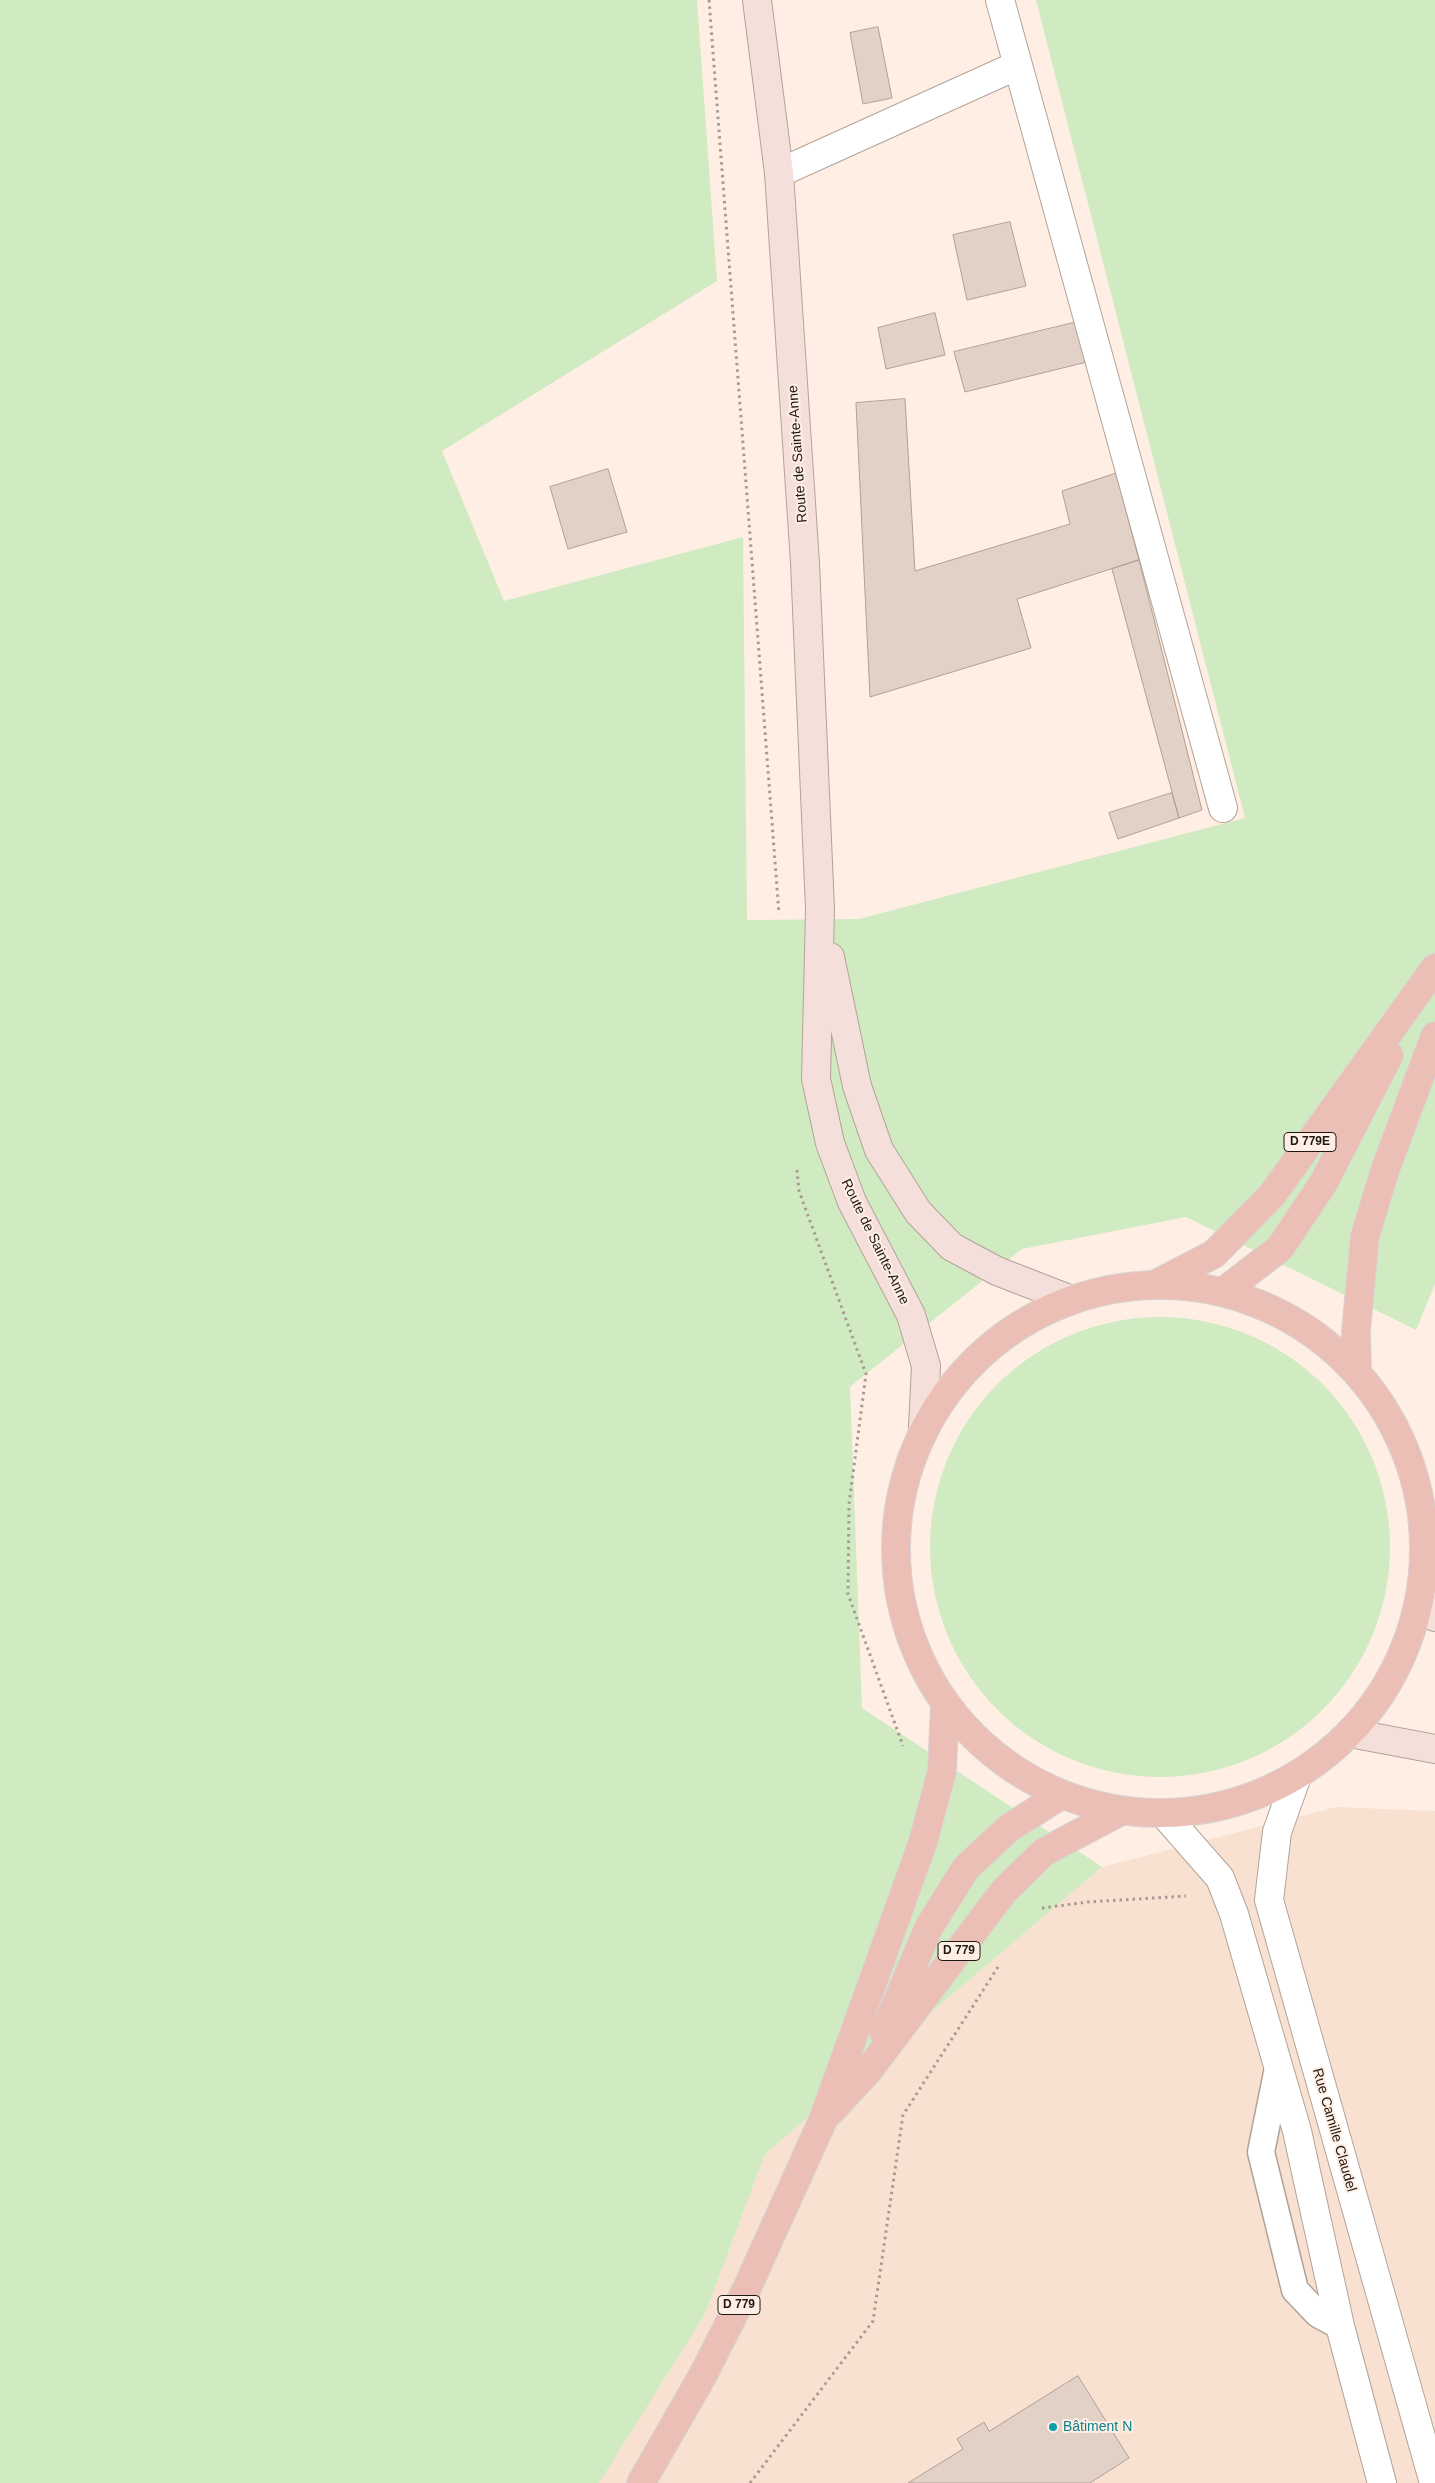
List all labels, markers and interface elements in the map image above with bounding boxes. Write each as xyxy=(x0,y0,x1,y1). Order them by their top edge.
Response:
street label: Route de Sainte-Anne xyxy=(785,385,811,523)
road number: D 779E xyxy=(1284,1132,1336,1152)
street label: Route de Sainte-Anne xyxy=(837,1176,913,1308)
road number: D 779 xyxy=(938,1942,980,1960)
street label: Rue Camille Claudel xyxy=(1308,2066,1360,2194)
road number: D 779 xyxy=(718,2296,760,2314)
place label: Bâtiment N xyxy=(1063,2419,1132,2435)
marker: Bâtiment N xyxy=(1047,2421,1059,2433)

